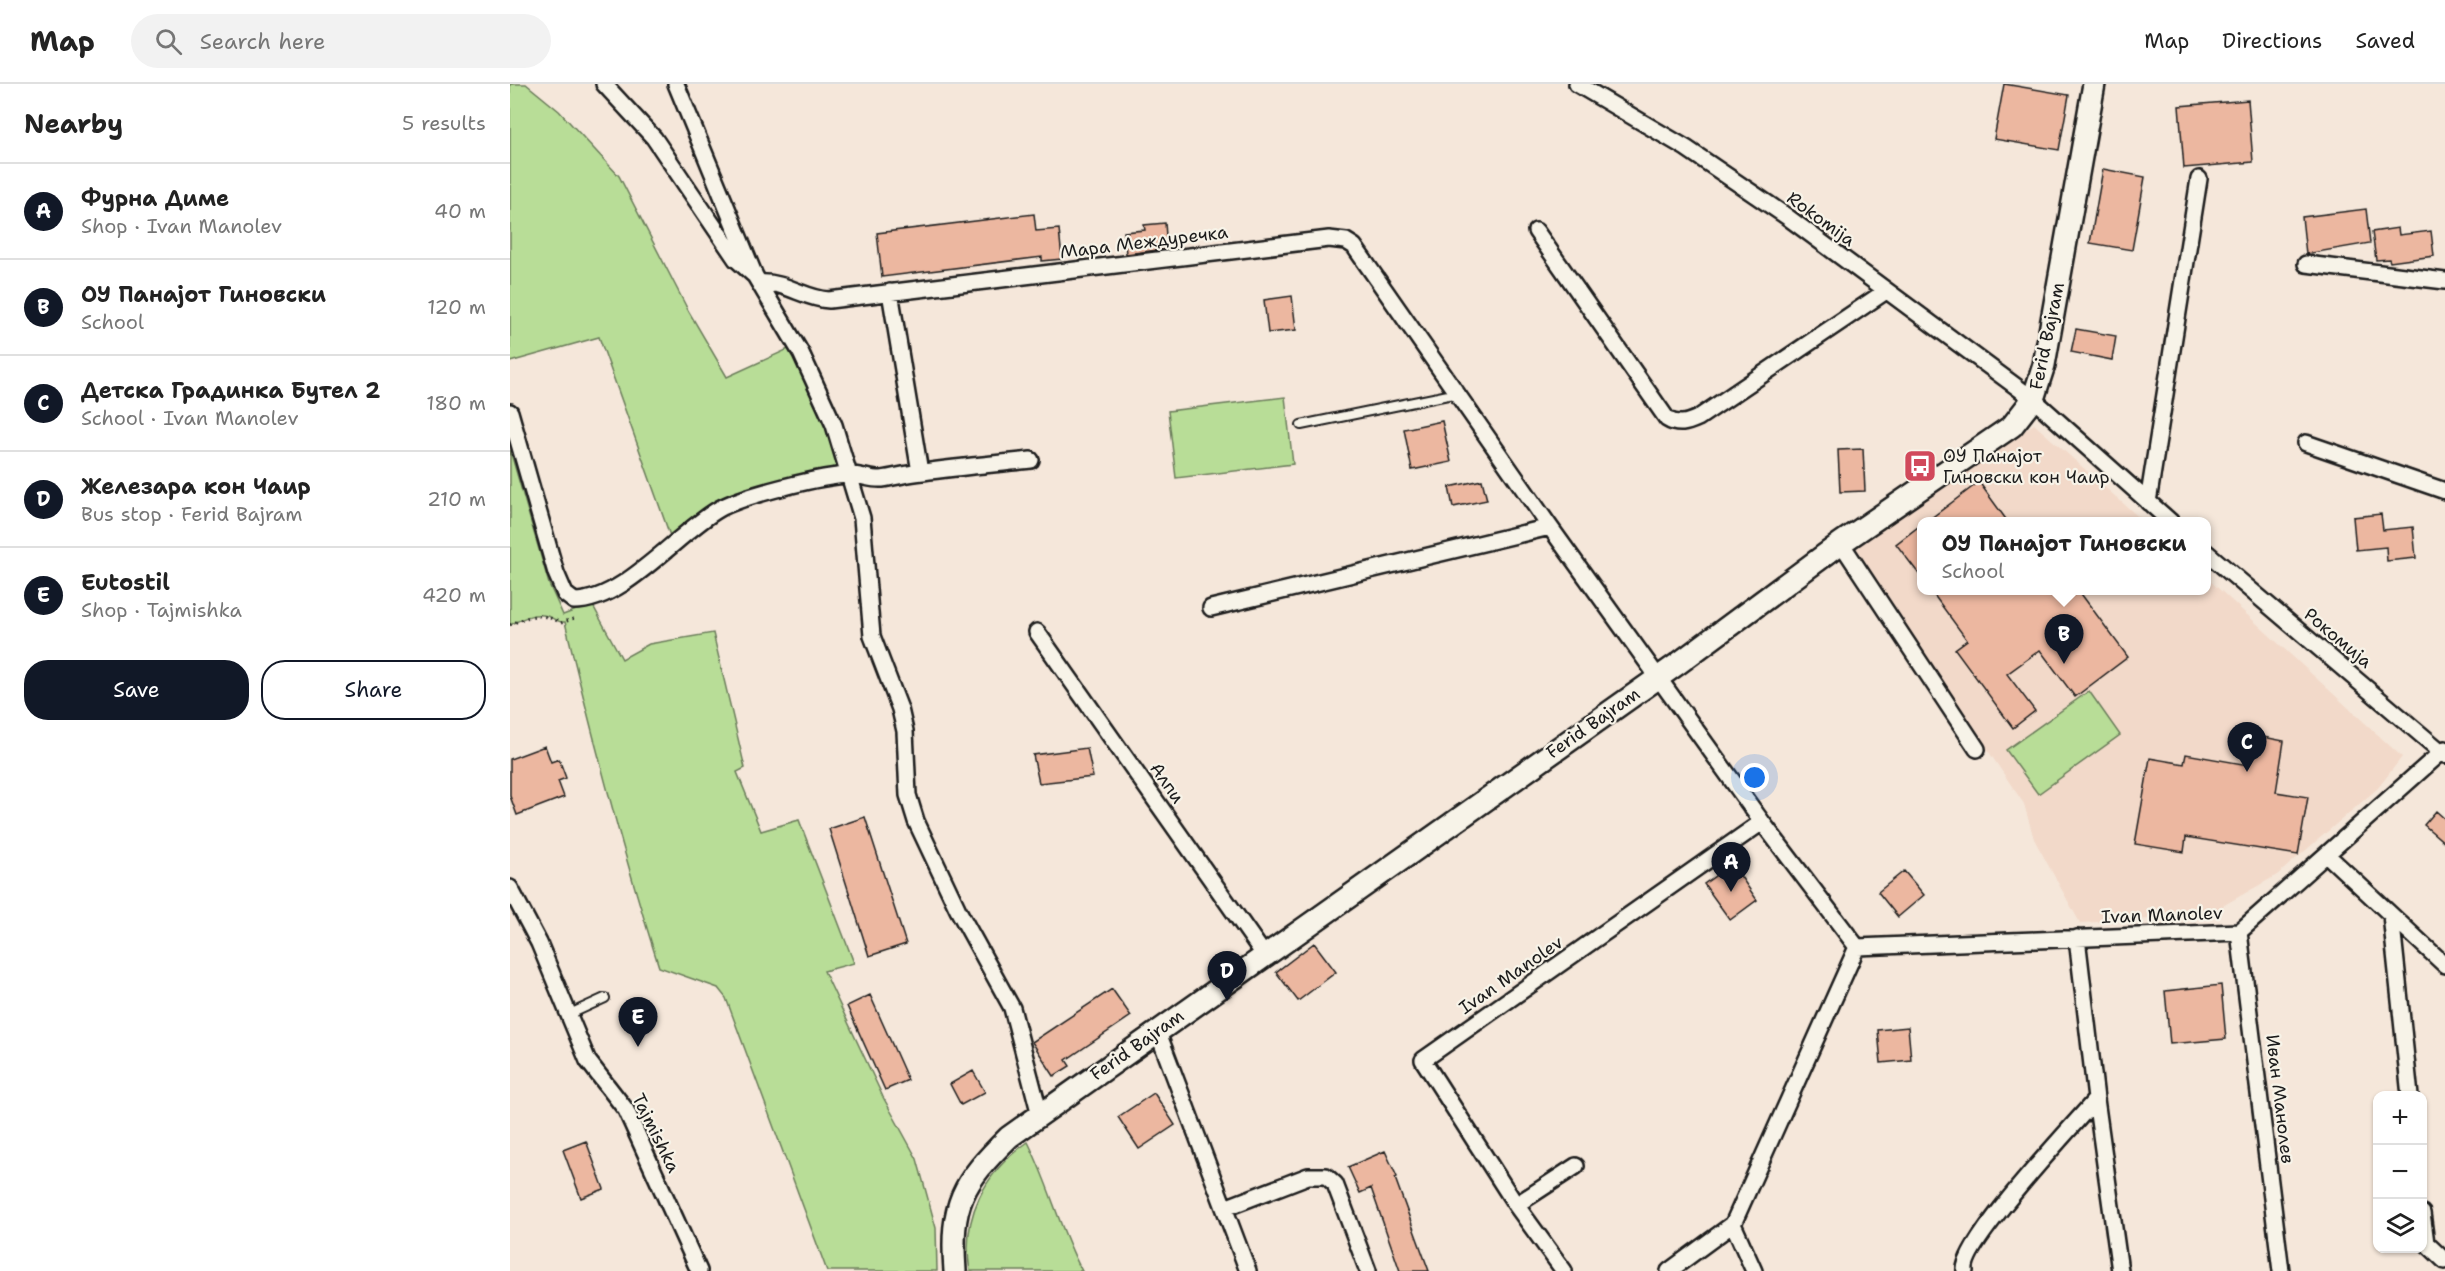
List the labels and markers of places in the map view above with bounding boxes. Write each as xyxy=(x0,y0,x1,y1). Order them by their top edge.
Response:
place label: ОУ Панајот Гиновски кон Чаир xyxy=(1943,444,2110,489)
bus stop icon: ОУ Панајот Гиновски кон Чаир xyxy=(1902,448,1938,484)
pin: B xyxy=(2044,614,2084,664)
pin: C xyxy=(2228,722,2266,772)
pin: A xyxy=(1712,842,1750,892)
pin: D xyxy=(1208,952,1246,1001)
pin: E xyxy=(618,998,658,1047)

